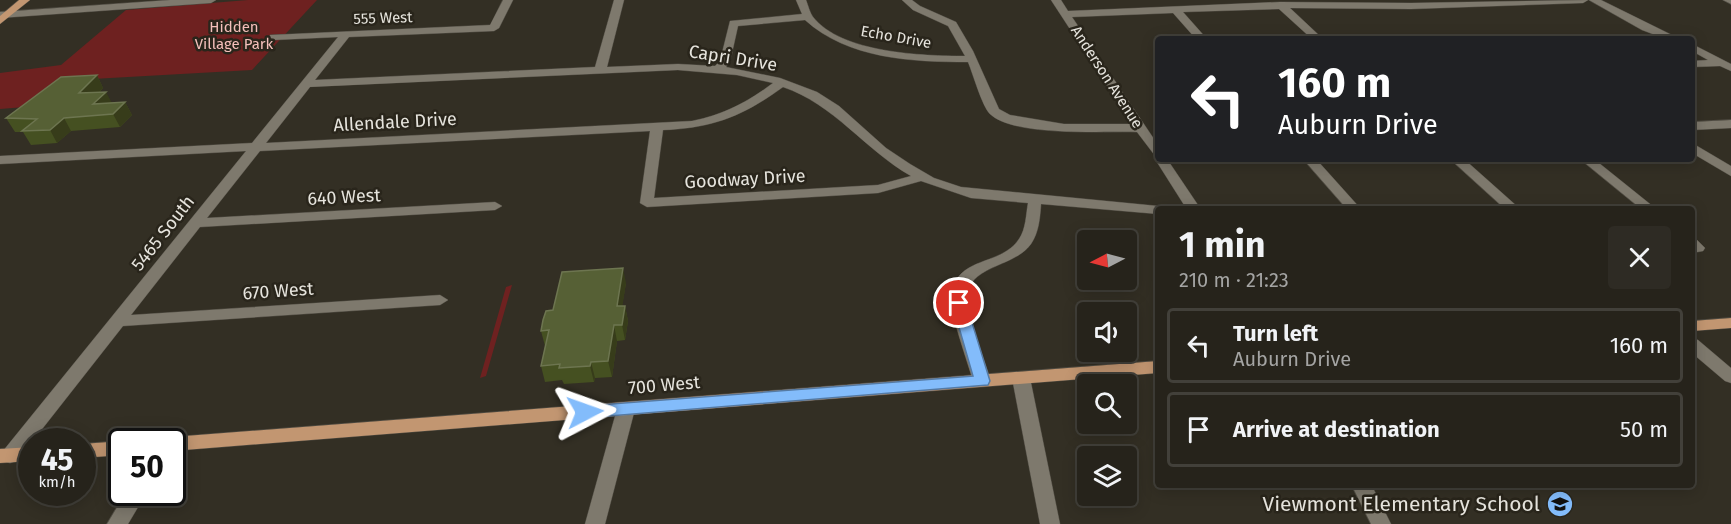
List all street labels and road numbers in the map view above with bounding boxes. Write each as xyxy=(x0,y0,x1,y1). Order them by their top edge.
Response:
street label: 555 West xyxy=(353,8,413,28)
street label: Echo Drive xyxy=(859,22,933,52)
street label: Anderson Avenue xyxy=(1067,22,1147,132)
street label: Capri Drive xyxy=(687,40,779,76)
street label: Allendale Drive xyxy=(333,108,457,136)
street label: Goodway Drive xyxy=(684,165,806,193)
street label: 640 West xyxy=(307,184,382,210)
street label: 5465 South xyxy=(127,191,199,275)
street label: 670 West xyxy=(242,278,315,304)
street label: 700 West xyxy=(627,371,701,399)

